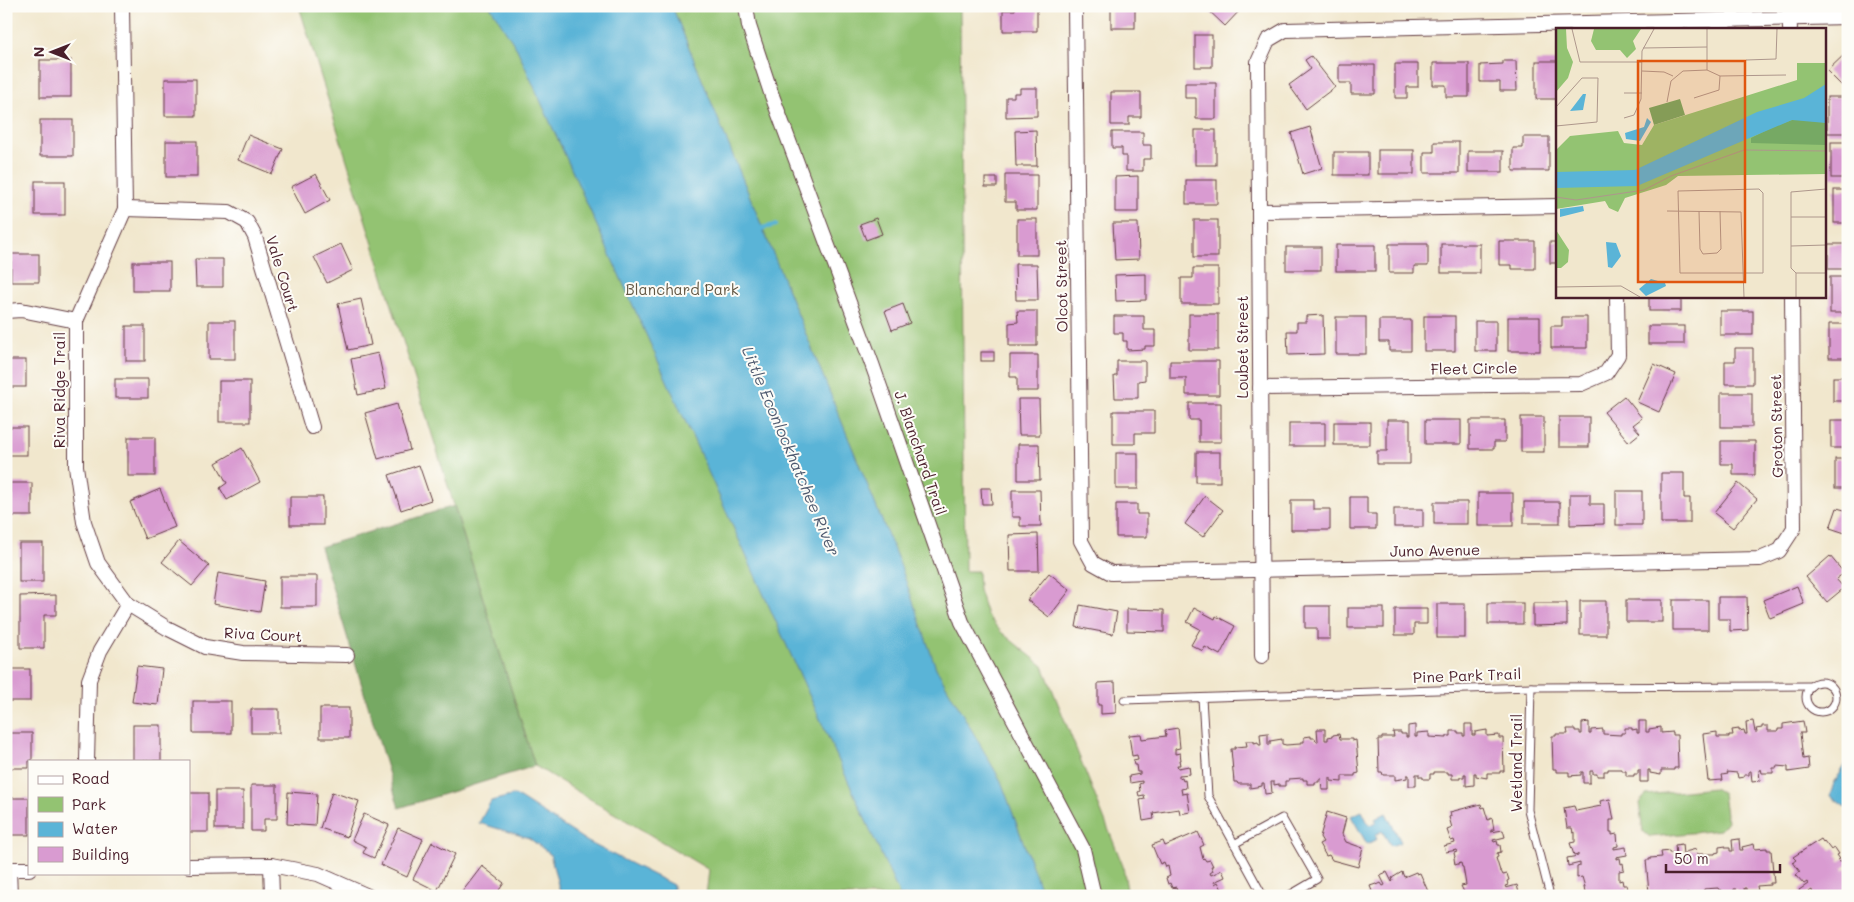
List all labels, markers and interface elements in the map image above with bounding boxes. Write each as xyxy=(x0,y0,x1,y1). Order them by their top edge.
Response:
north arrow xyxy=(28,28,78,78)
inset map xyxy=(1556,28,1826,298)
text: N xyxy=(29,47,48,57)
street label: Vale Court xyxy=(262,233,304,314)
street label: Olcot Street xyxy=(1050,240,1072,332)
park label: Blanchard Park xyxy=(625,279,739,299)
street label: Loubet Street xyxy=(1232,296,1252,398)
street label: Riva Ridge Trail xyxy=(49,332,69,448)
water label: Little Econlockhatchee River xyxy=(738,343,845,559)
street label: Fleet Circle xyxy=(1430,357,1518,379)
street label: Groton Street xyxy=(1765,374,1787,478)
street label: J. Blanchard Trail xyxy=(890,388,952,518)
street label: Juno Avenue xyxy=(1390,539,1480,561)
street label: Riva Court xyxy=(223,622,303,646)
street label: Pine Park Trail xyxy=(1412,663,1522,687)
street label: Wetland Trail xyxy=(1506,714,1526,812)
legend xyxy=(28,760,190,874)
text: Road xyxy=(72,768,109,788)
text: Park xyxy=(72,794,106,814)
text: Water xyxy=(72,818,118,838)
scale bar xyxy=(1666,842,1780,874)
text: Building xyxy=(72,844,129,864)
text: 50 m xyxy=(1674,848,1709,868)

